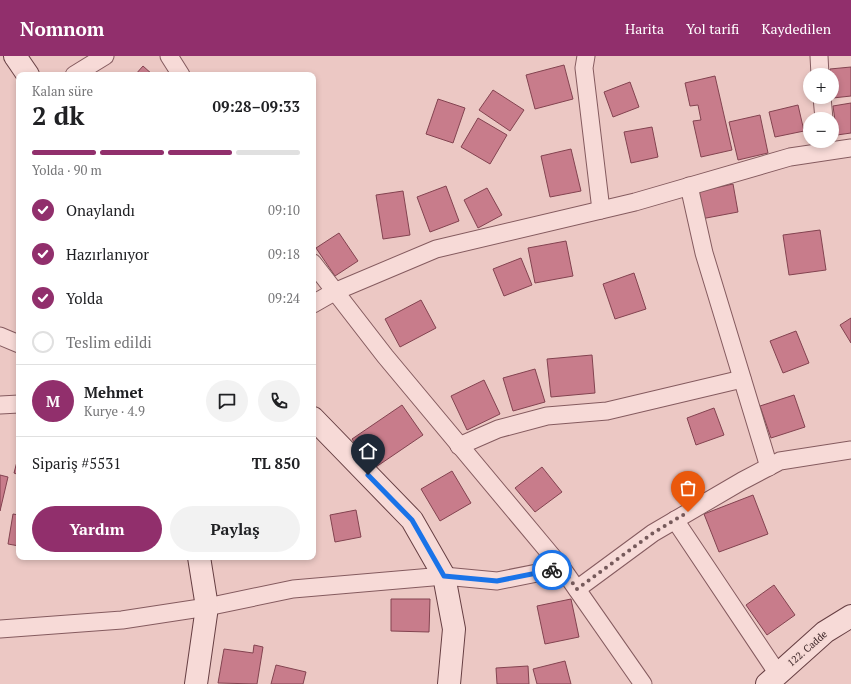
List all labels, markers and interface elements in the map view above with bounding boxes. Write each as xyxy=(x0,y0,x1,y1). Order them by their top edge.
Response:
text: Nomnom xyxy=(20,16,104,41)
text: Harita xyxy=(625,19,664,38)
text: Yol tarifi xyxy=(686,19,739,38)
text: Kaydedilen xyxy=(761,19,831,38)
map controls xyxy=(803,68,839,148)
button: + xyxy=(803,68,839,104)
text: Kalan süre xyxy=(32,82,93,100)
text: 09:28–09:33 xyxy=(213,96,300,116)
text: 2 dk xyxy=(32,98,84,132)
button: − xyxy=(803,112,839,148)
text: Yolda · 90 m xyxy=(32,161,102,179)
icon: check xyxy=(32,199,54,221)
text: Onaylandı xyxy=(66,200,135,220)
text: 09:10 xyxy=(268,201,300,219)
icon: check xyxy=(32,243,54,265)
text: Hazırlanıyor xyxy=(66,244,149,264)
text: 09:18 xyxy=(268,245,300,263)
icon: check xyxy=(32,287,54,309)
text: Yolda xyxy=(66,288,103,308)
text: 09:24 xyxy=(268,289,300,307)
text: Teslim edildi xyxy=(66,332,152,352)
button: chat xyxy=(206,380,248,422)
button: phone xyxy=(258,380,300,422)
text: Mehmet xyxy=(84,382,144,402)
text: M xyxy=(46,391,60,411)
text: Kurye · 4.9 xyxy=(84,402,145,420)
pin xyxy=(351,434,385,475)
icon: home xyxy=(357,440,379,462)
text: Sipariş #5531 xyxy=(32,453,121,473)
text: TL 850 xyxy=(252,453,300,473)
pin xyxy=(671,471,705,512)
icon: bag xyxy=(677,477,699,499)
button: Yardım xyxy=(32,506,162,552)
button: Paylaş xyxy=(170,506,300,552)
courier xyxy=(532,550,572,590)
icon: bike xyxy=(541,559,563,581)
street label: 122. Cadde xyxy=(785,628,830,669)

